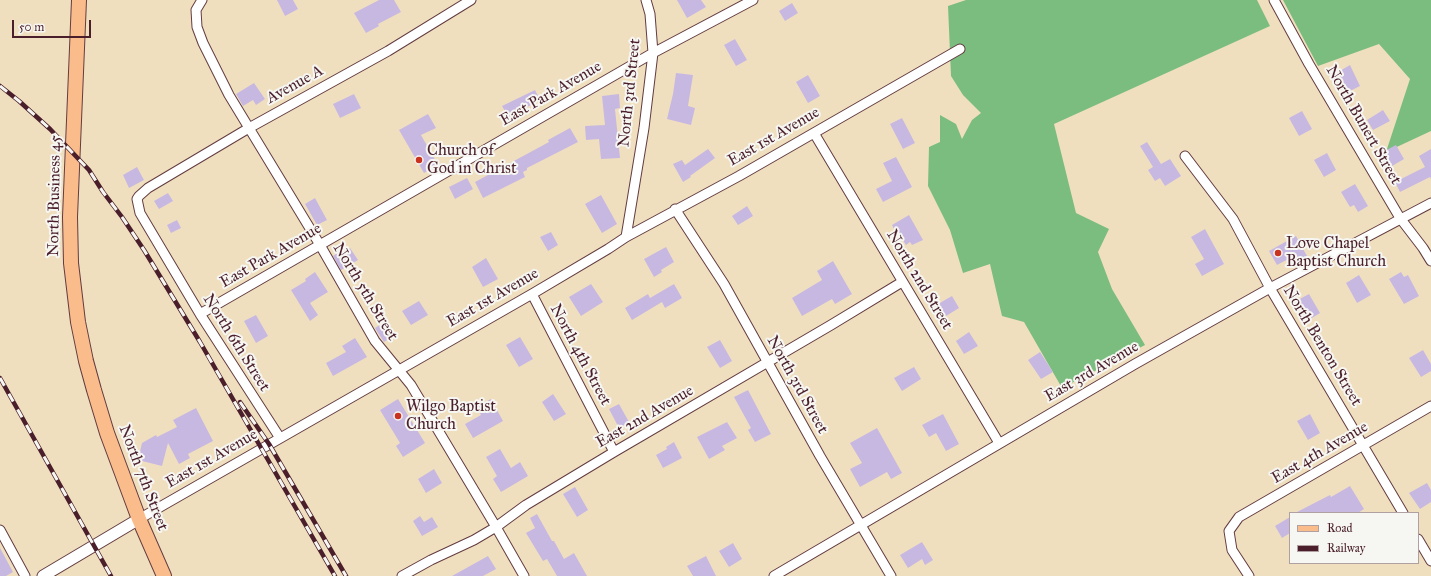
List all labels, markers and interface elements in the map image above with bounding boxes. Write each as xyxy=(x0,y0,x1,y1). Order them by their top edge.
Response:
scale bar xyxy=(14,12,93,38)
text: 50 m xyxy=(19,20,44,34)
street label: North 3rd Street xyxy=(615,38,645,148)
street label: East Park Avenue xyxy=(497,57,605,131)
street label: Avenue A xyxy=(263,62,327,108)
street label: North Bunert Street xyxy=(1321,62,1405,188)
street label: East 1st Avenue xyxy=(725,103,823,171)
street label: North Business 45 xyxy=(44,135,66,257)
place label: Church of God in Christ xyxy=(427,141,517,179)
marker: Church of God in Christ xyxy=(414,155,424,165)
street label: East Park Avenue xyxy=(217,219,325,293)
street label: North 2nd Street xyxy=(882,227,956,333)
place label: Love Chapel Baptist Church xyxy=(1286,234,1386,272)
street label: North 5th Street xyxy=(328,240,402,344)
marker: Love Chapel Baptist Church xyxy=(1273,248,1283,258)
street label: East 1st Avenue xyxy=(444,264,542,332)
street label: North Benton Street xyxy=(1279,282,1365,410)
street label: North 6th Street xyxy=(198,291,274,395)
street label: North 4th Street xyxy=(545,301,615,409)
street label: North 3rd Street xyxy=(762,333,832,437)
street label: East 3rd Avenue xyxy=(1042,337,1142,407)
street label: East 2nd Avenue xyxy=(593,381,697,453)
place label: Wilgo Baptist Church xyxy=(406,397,496,435)
marker: Wilgo Baptist Church xyxy=(393,411,403,421)
street label: East 4th Avenue xyxy=(1268,418,1372,488)
street label: North 7th Street xyxy=(114,422,172,534)
street label: East 1st Avenue xyxy=(163,425,261,493)
legend xyxy=(1289,512,1419,564)
text: Road xyxy=(1327,521,1353,535)
text: Railway xyxy=(1327,541,1365,555)

